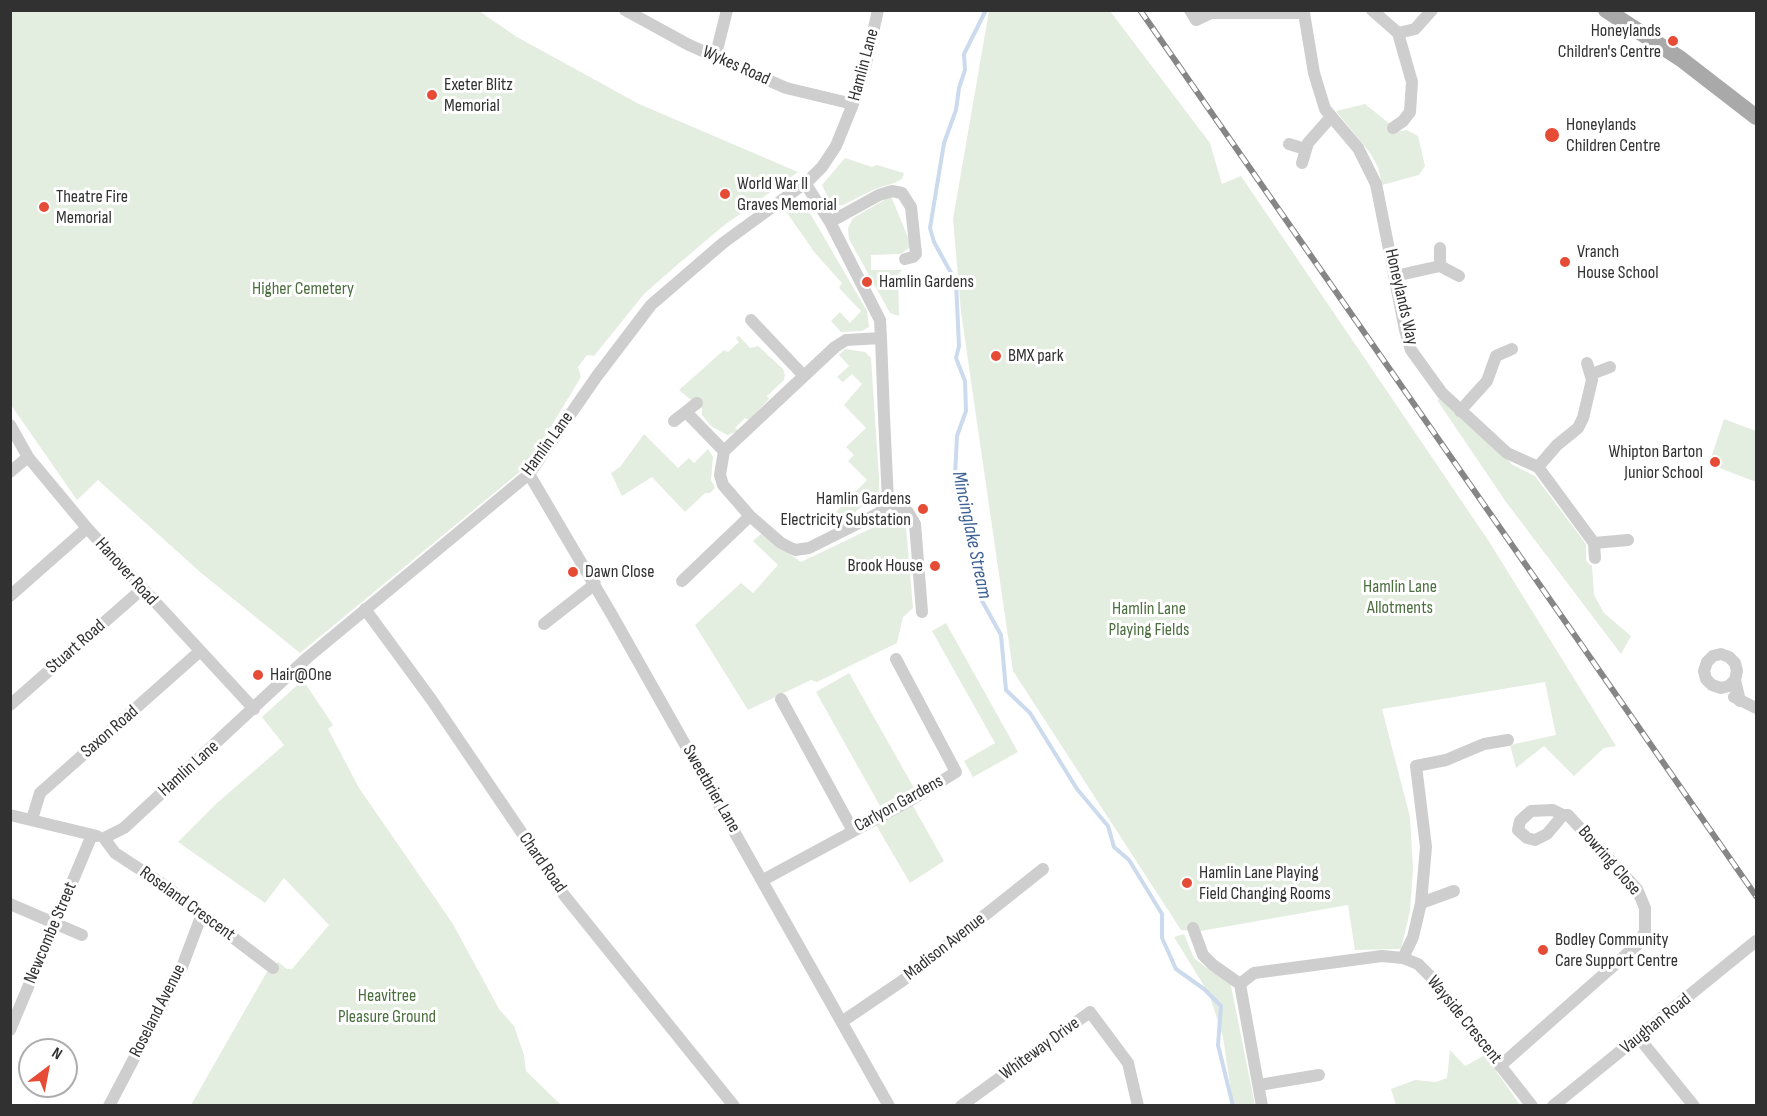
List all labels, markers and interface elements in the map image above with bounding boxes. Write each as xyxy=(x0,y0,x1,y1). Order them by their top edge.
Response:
place label: Honeylands Children's Centre xyxy=(1558,20,1661,63)
street label: Hamlin Lane xyxy=(844,27,884,103)
marker: Honeylands Children's Centre xyxy=(1666,34,1680,48)
street label: Wykes Road xyxy=(699,42,773,90)
place label: Exeter Blitz Memorial xyxy=(444,74,513,116)
marker: Exeter Blitz Memorial xyxy=(425,88,439,102)
place label: Honeylands Children Centre xyxy=(1566,114,1661,156)
marker: Honeylands Children Centre xyxy=(1543,126,1561,144)
place label: World War II Graves Memorial xyxy=(737,173,837,216)
place label: Theatre Fire Memorial xyxy=(56,186,128,228)
marker: World War II Graves Memorial xyxy=(718,187,732,201)
marker: Theatre Fire Memorial xyxy=(37,200,51,214)
place label: Vranch House School xyxy=(1577,241,1659,284)
street label: Honeylands Way xyxy=(1379,247,1423,347)
marker: Vranch House School xyxy=(1558,255,1572,269)
place label: Hamlin Gardens xyxy=(879,271,974,293)
marker: Hamlin Gardens xyxy=(860,275,874,289)
park label: Higher Cemetery xyxy=(252,278,354,300)
place label: BMX park xyxy=(1008,345,1064,367)
marker: BMX park xyxy=(989,349,1003,363)
street label: Hamlin Lane xyxy=(518,408,578,480)
place label: Whipton Barton Junior School xyxy=(1609,441,1703,484)
marker: Whipton Barton Junior School xyxy=(1708,455,1722,469)
water label: Mincinglake Stream xyxy=(946,469,996,601)
place label: Hamlin Gardens Electricity Substation xyxy=(781,488,911,530)
marker: Hamlin Gardens Electricity Substation xyxy=(916,502,930,516)
street label: Hanover Road xyxy=(90,534,162,610)
place label: Brook House xyxy=(848,555,923,577)
marker: Brook House xyxy=(928,559,942,573)
place label: Dawn Close xyxy=(585,561,654,583)
marker: Dawn Close xyxy=(566,565,580,579)
park label: Hamlin Lane Allotments xyxy=(1363,576,1437,618)
park label: Hamlin Lane Playing Fields xyxy=(1109,598,1189,640)
street label: Stuart Road xyxy=(42,615,110,679)
place label: Hair@One xyxy=(270,664,332,686)
marker: Hair@One xyxy=(251,668,265,682)
street label: Saxon Road xyxy=(77,701,143,763)
street label: Hamlin Lane xyxy=(154,736,224,802)
street label: Sweetbrier Lane xyxy=(677,741,745,837)
street label: Carlyon Gardens xyxy=(851,771,947,837)
street label: Bowring Close xyxy=(1573,822,1645,900)
street label: Chard Road xyxy=(513,829,571,897)
street label: Roseland Crescent xyxy=(135,862,239,946)
place label: Hamlin Lane Playing Field Changing Rooms xyxy=(1199,862,1331,904)
marker: Hamlin Lane Playing Field Changing Rooms xyxy=(1180,876,1194,890)
street label: Newcombe Street xyxy=(20,879,82,987)
street label: Madison Avenue xyxy=(900,909,990,985)
place label: Bodley Community Care Support Centre xyxy=(1555,929,1678,972)
marker: Bodley Community Care Support Centre xyxy=(1536,943,1550,957)
street label: Roseland Avenue xyxy=(125,961,191,1061)
street label: Wayside Crescent xyxy=(1422,972,1506,1068)
park label: Heavitree Pleasure Ground xyxy=(338,985,436,1028)
street label: Vaughan Road xyxy=(1616,989,1696,1059)
street label: Whiteway Drive xyxy=(996,1013,1084,1085)
north arrow xyxy=(18,1038,78,1098)
text: N xyxy=(48,1044,65,1064)

